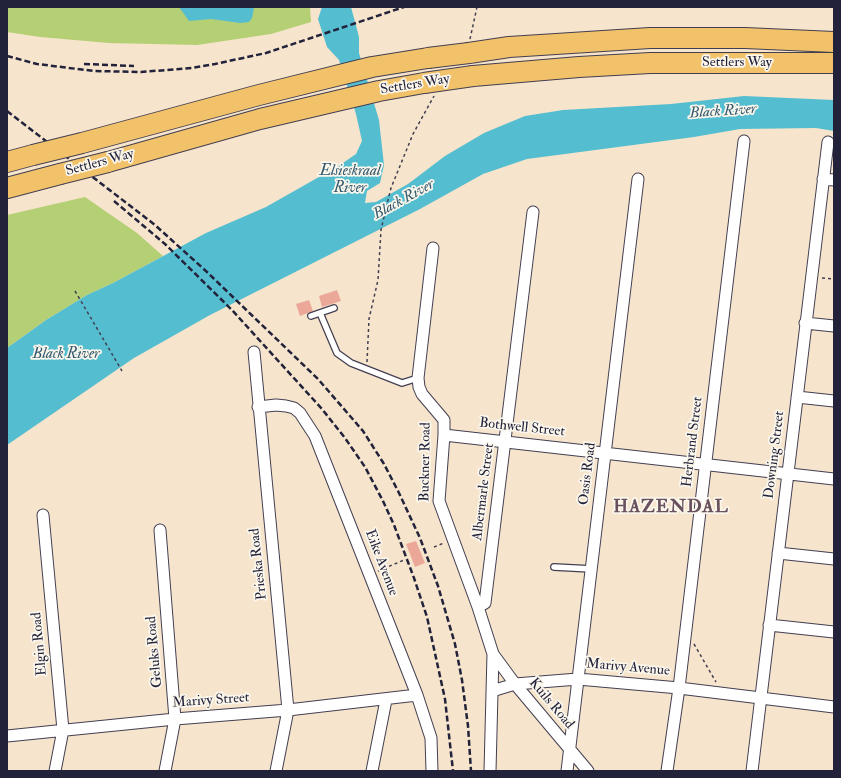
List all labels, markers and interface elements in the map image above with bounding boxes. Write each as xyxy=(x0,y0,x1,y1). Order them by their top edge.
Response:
street label: Settlers Way xyxy=(702,55,772,71)
street label: Settlers Way xyxy=(379,71,451,99)
water label: Black River xyxy=(689,101,757,123)
street label: Settlers Way xyxy=(64,146,136,180)
water label: Elsieskraal River xyxy=(319,163,381,198)
water label: Black River xyxy=(370,176,438,224)
water label: Black River xyxy=(32,346,100,364)
street label: Herbrand Street xyxy=(679,396,707,488)
street label: Downing Street xyxy=(761,410,789,500)
street label: Bothwell Street xyxy=(478,415,566,441)
street label: Buckner Road xyxy=(417,422,435,502)
street label: Albermarle Street xyxy=(470,442,498,542)
street label: Oasis Road xyxy=(576,442,600,506)
district label: HAZENDAL xyxy=(613,497,729,519)
street label: Prieska Road xyxy=(247,527,271,601)
street label: Eike Avenue xyxy=(361,527,401,599)
street label: Elgin Road xyxy=(29,612,51,676)
street label: Geluks Road xyxy=(143,615,167,689)
street label: Marivy Avenue xyxy=(586,656,670,680)
street label: Kuils Road xyxy=(525,675,577,733)
street label: Marivy Street xyxy=(172,690,250,712)

